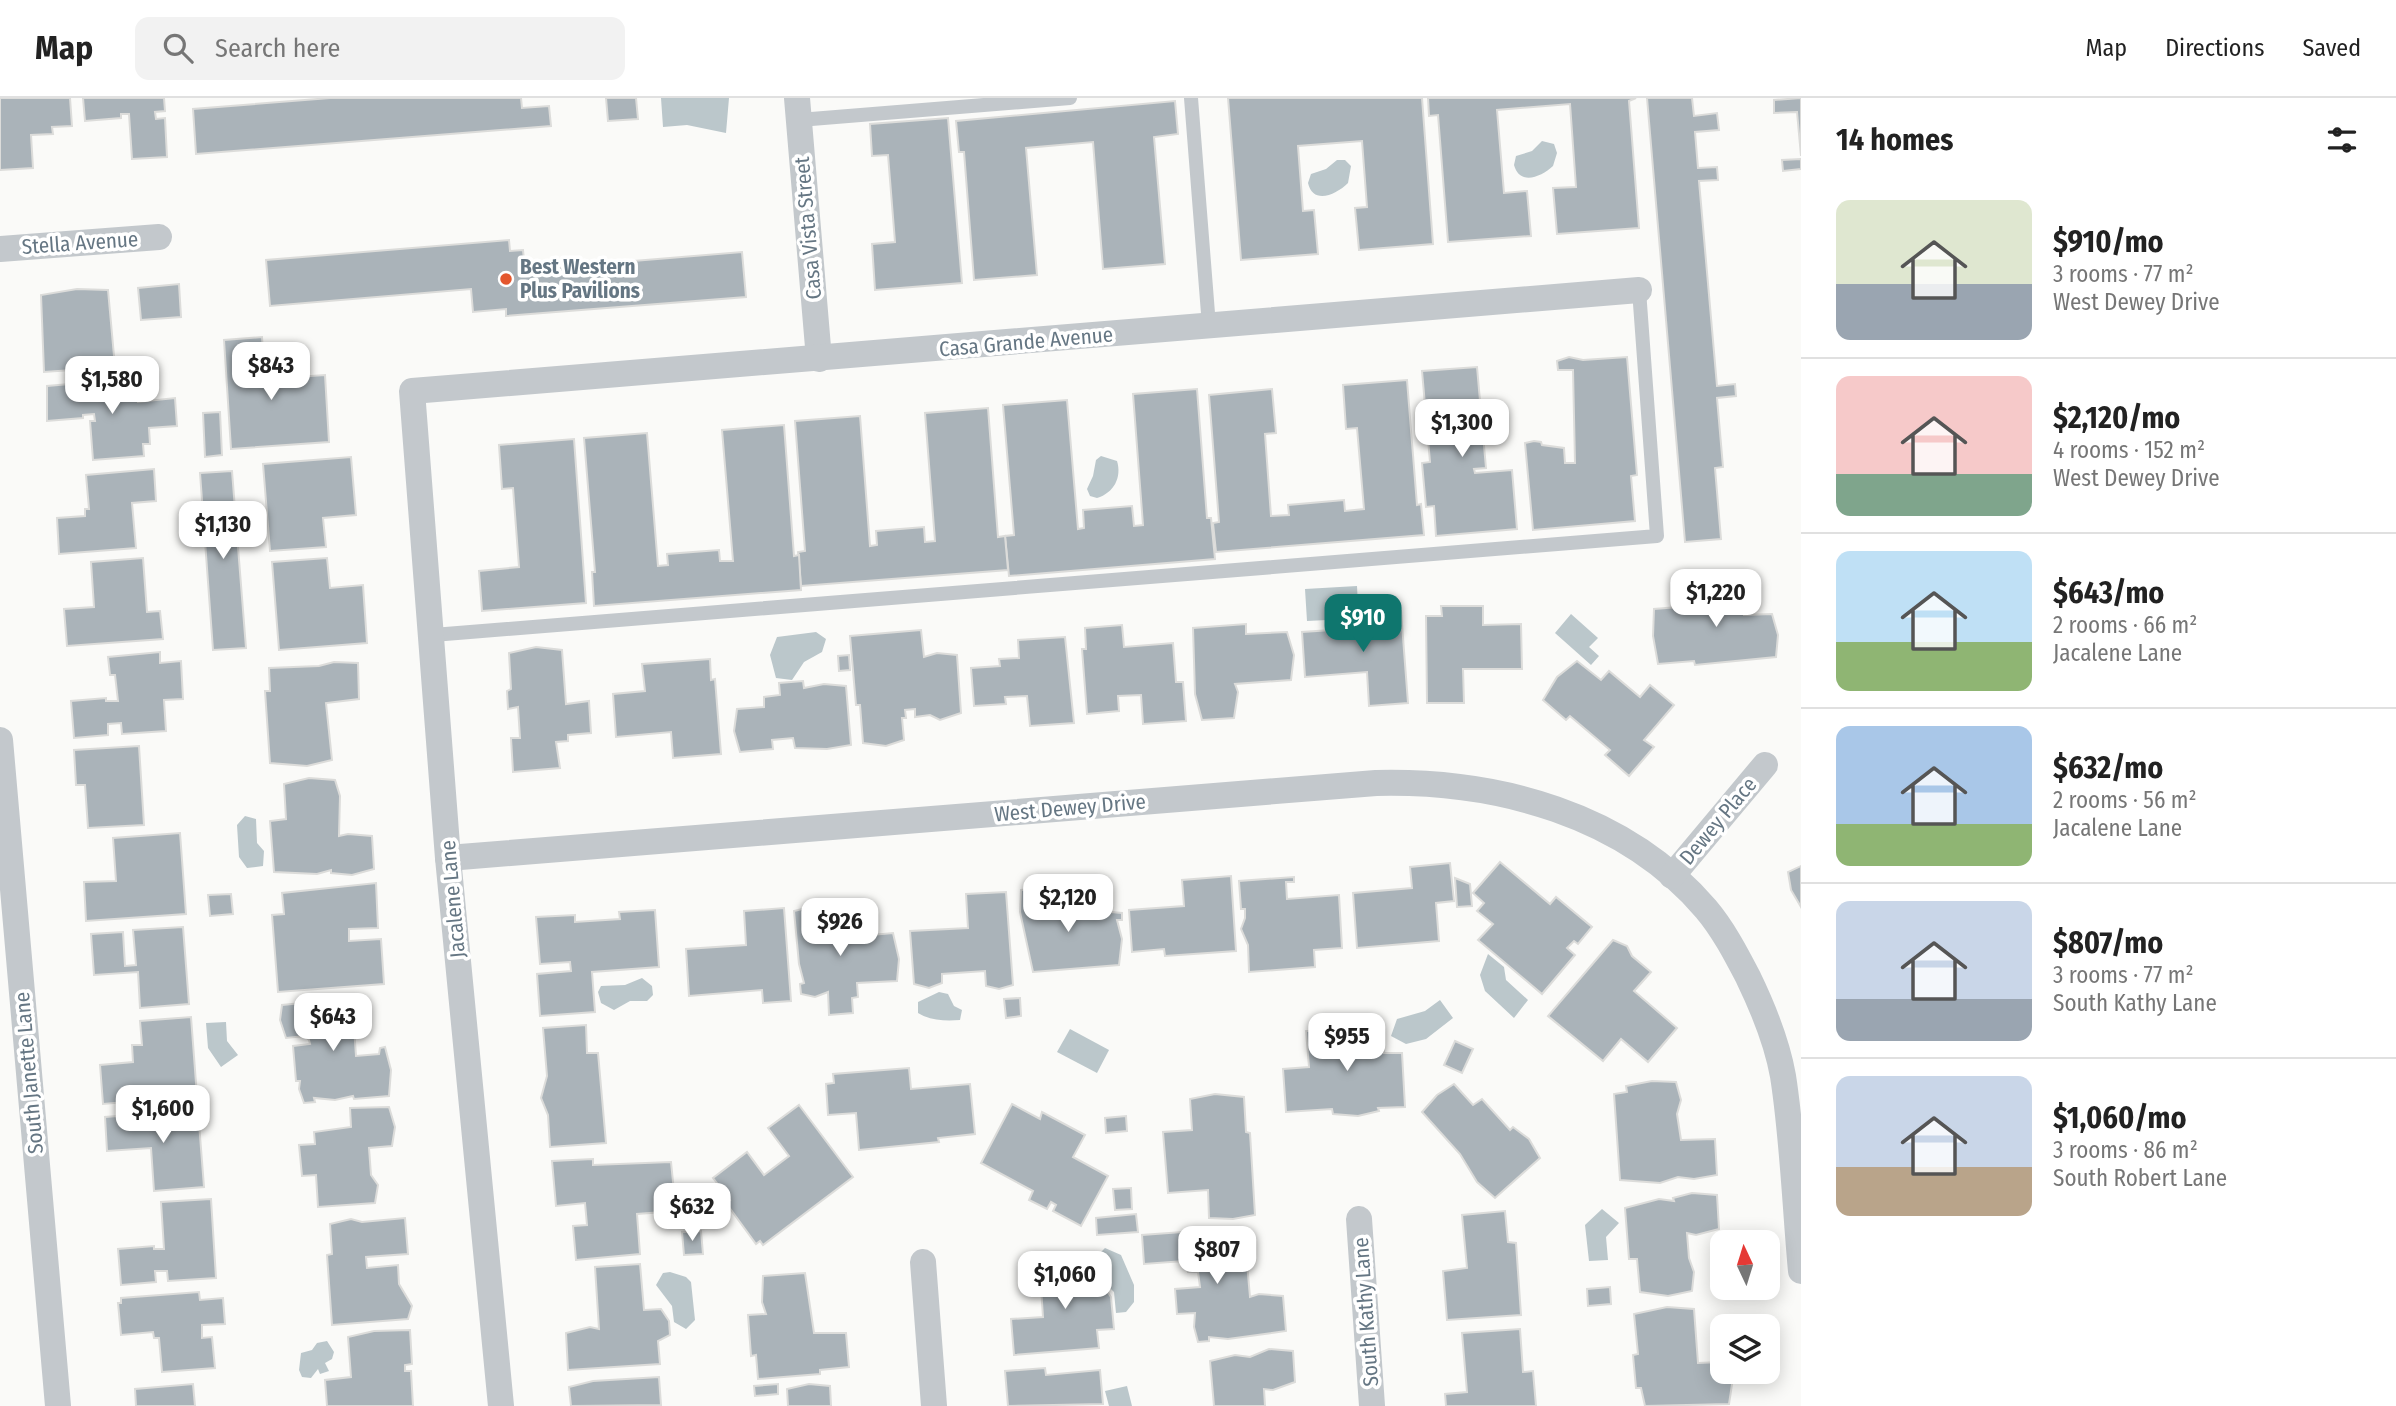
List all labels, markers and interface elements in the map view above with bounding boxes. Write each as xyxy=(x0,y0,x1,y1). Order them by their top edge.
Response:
search box xyxy=(135,17,625,80)
text: Map xyxy=(35,28,93,68)
icon: search xyxy=(159,29,197,67)
text: Search here xyxy=(215,33,340,64)
text: Map xyxy=(2086,34,2127,62)
text: Directions xyxy=(2165,34,2264,62)
text: Saved xyxy=(2302,34,2361,62)
icon: filters xyxy=(2323,121,2361,159)
text: 14 homes xyxy=(1836,122,1953,158)
street label: Casa Vista Street xyxy=(789,155,827,300)
text: $910/mo xyxy=(2053,224,2164,260)
street label: Stella Avenue xyxy=(21,226,139,260)
icon: home xyxy=(1892,228,1976,312)
place label: Best Western Plus Pavilions xyxy=(520,254,640,304)
text: 3 rooms · 77 m² xyxy=(2053,260,2194,288)
marker: Best Western Plus Pavilions xyxy=(498,271,514,287)
text: West Dewey Drive xyxy=(2053,288,2220,316)
street label: Casa Grande Avenue xyxy=(938,321,1114,363)
pin: $843 xyxy=(230,342,312,402)
text: $843 xyxy=(248,351,294,379)
pin: $1,580 xyxy=(55,356,169,416)
text: $1,580 xyxy=(81,365,143,393)
pin: $1,300 xyxy=(1405,400,1519,459)
text: $2,120/mo xyxy=(2053,400,2180,436)
icon: home xyxy=(1892,404,1976,488)
text: $1,300 xyxy=(1431,408,1493,436)
text: 4 rooms · 152 m² xyxy=(2053,436,2205,464)
text: West Dewey Drive xyxy=(2053,464,2220,492)
pin: $1,130 xyxy=(166,502,280,561)
text: $1,130 xyxy=(195,510,251,538)
pin: $1,220 xyxy=(1659,570,1773,629)
text: $643/mo xyxy=(2053,575,2164,611)
text: $1,220 xyxy=(1686,578,1746,606)
icon: home xyxy=(1892,579,1976,663)
pin: $910 xyxy=(1322,594,1404,654)
text: $910 xyxy=(1341,603,1385,631)
text: 2 rooms · 66 m² xyxy=(2053,611,2197,639)
text: Jacalene Lane xyxy=(2053,639,2182,667)
text: $632/mo xyxy=(2053,750,2163,786)
icon: home xyxy=(1892,754,1976,838)
street label: Dewey Place xyxy=(1674,772,1762,870)
text: 2 rooms · 56 m² xyxy=(2053,786,2197,814)
street label: West Dewey Drive xyxy=(993,788,1147,828)
text: Jacalene Lane xyxy=(2053,814,2182,842)
street label: Jacalene Lane xyxy=(435,839,471,959)
pin: $2,120 xyxy=(1011,874,1125,934)
text: $2,120 xyxy=(1039,883,1097,911)
pin: $926 xyxy=(799,898,881,958)
text: $926 xyxy=(817,907,863,935)
text: $807/mo xyxy=(2053,925,2163,961)
icon: home xyxy=(1892,929,1976,1013)
text: 3 rooms · 77 m² xyxy=(2053,961,2194,989)
text: South Kathy Lane xyxy=(2053,989,2217,1017)
street label: South Janette Lane xyxy=(9,991,49,1155)
pin: $643 xyxy=(292,993,374,1053)
text: $643 xyxy=(310,1002,356,1030)
pin: $955 xyxy=(1306,1014,1388,1073)
text: $955 xyxy=(1324,1022,1370,1050)
pin: $1,600 xyxy=(106,1086,220,1145)
text: $1,600 xyxy=(132,1094,194,1122)
text: $1,060/mo xyxy=(2053,1100,2186,1136)
icon: home xyxy=(1892,1104,1976,1188)
text: 3 rooms · 86 m² xyxy=(2053,1136,2198,1164)
text: South Robert Lane xyxy=(2053,1164,2227,1192)
pin: $632 xyxy=(651,1184,733,1243)
text: $632 xyxy=(670,1192,714,1220)
pin: $807 xyxy=(1176,1226,1258,1286)
north arrow xyxy=(1710,1230,1780,1300)
map controls xyxy=(1710,1230,1780,1384)
text: $807 xyxy=(1194,1235,1240,1263)
street label: South Kathy Lane xyxy=(1348,1237,1384,1387)
pin: $1,060 xyxy=(1008,1252,1122,1311)
text: $1,060 xyxy=(1034,1260,1096,1288)
button: layers xyxy=(1710,1314,1780,1384)

